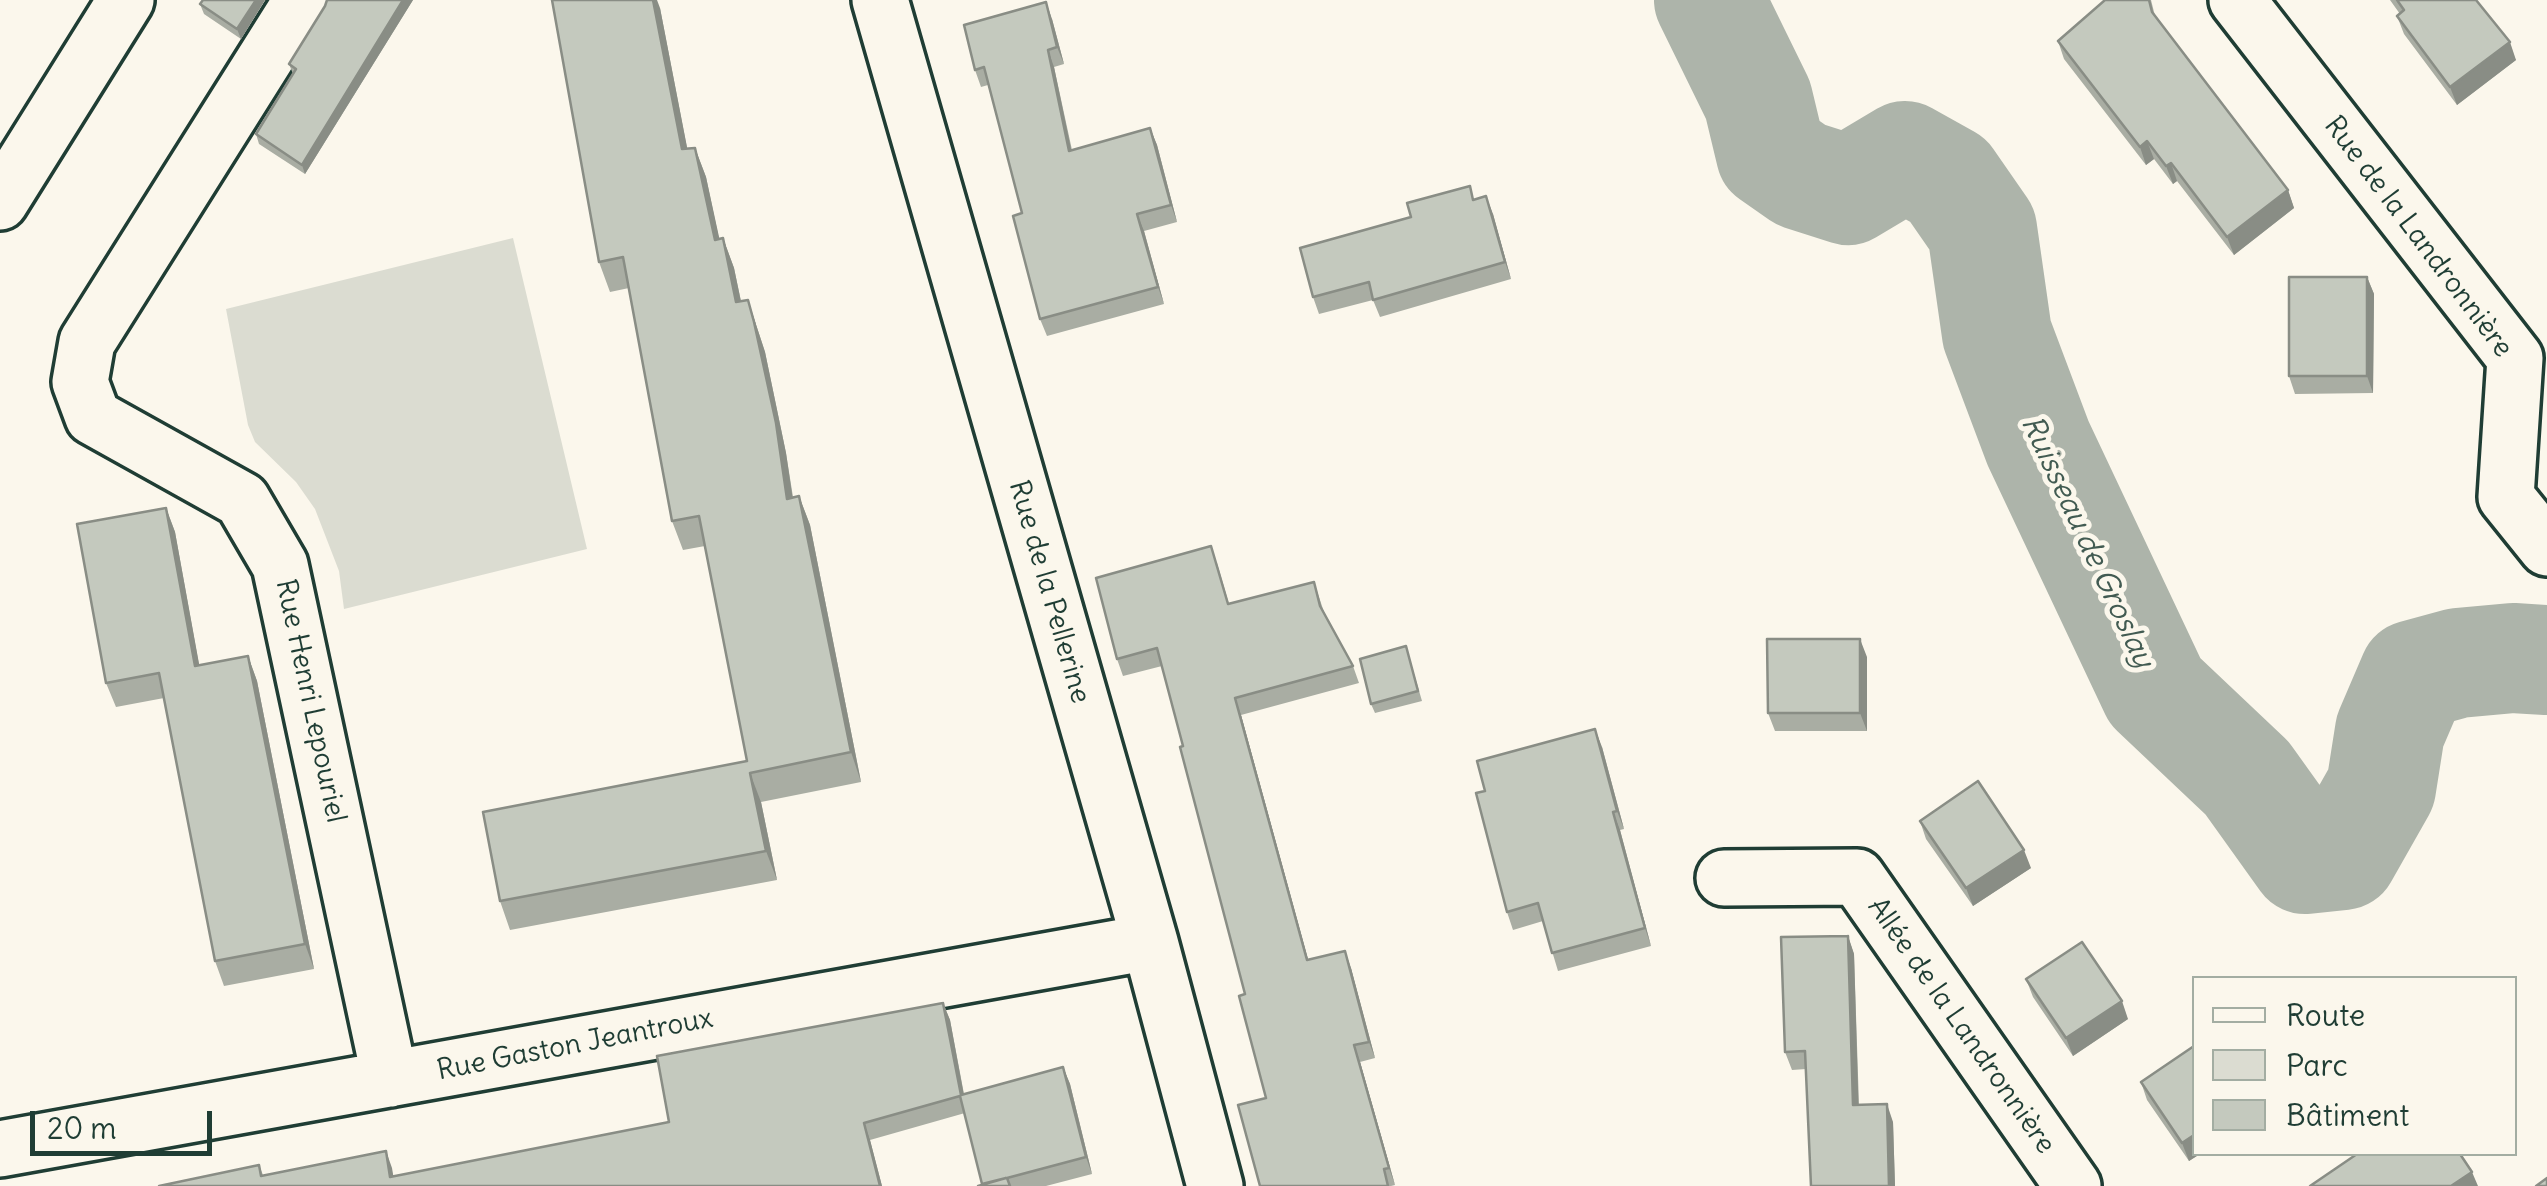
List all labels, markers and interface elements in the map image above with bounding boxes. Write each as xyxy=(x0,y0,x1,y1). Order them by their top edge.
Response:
street label: Rue de la Landronnière xyxy=(2317,110,2519,364)
water label: Ruisseau de Groslay xyxy=(2013,410,2161,674)
street label: Rue de la Pellerine xyxy=(1001,477,1097,707)
street label: Rue Henri Lepouriel xyxy=(268,576,352,826)
street label: Allée de la Landronnière xyxy=(1860,892,2062,1160)
legend xyxy=(2192,976,2517,1156)
text: Route xyxy=(2286,996,2365,1034)
street label: Rue Gaston Jeantroux xyxy=(434,1002,716,1088)
text: Parc xyxy=(2286,1046,2348,1084)
scale bar xyxy=(35,1091,218,1153)
text: Bâtiment xyxy=(2286,1096,2409,1134)
text: 20 m xyxy=(47,1109,117,1147)

